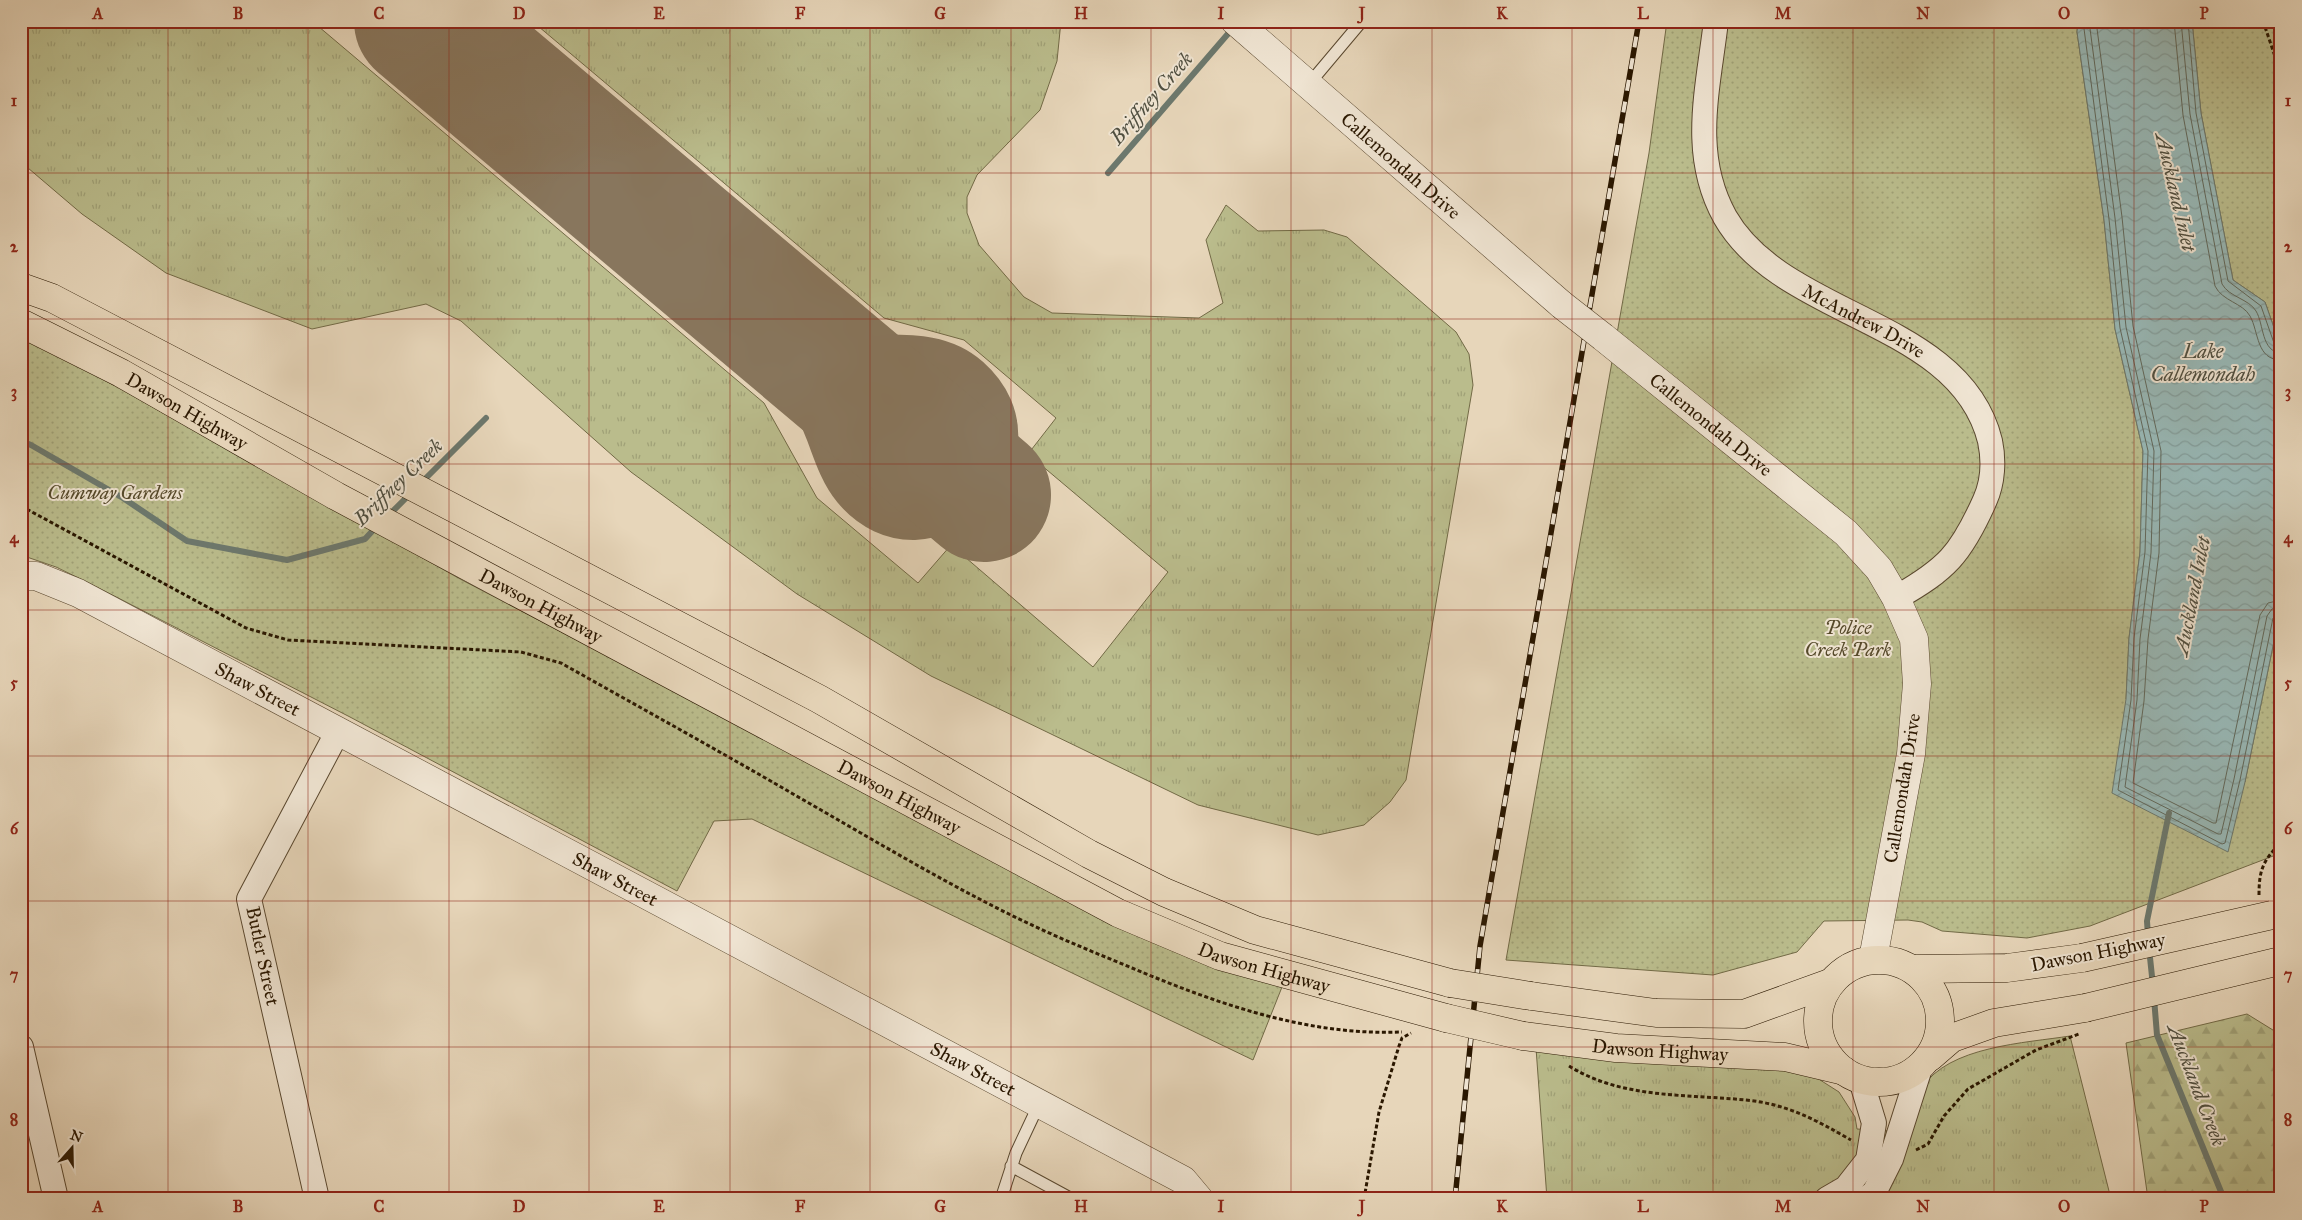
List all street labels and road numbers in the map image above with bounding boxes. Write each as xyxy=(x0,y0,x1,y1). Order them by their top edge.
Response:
street label: Callemondah Drive xyxy=(1336,107,1466,224)
street label: McAndrew Drive xyxy=(1799,278,1930,363)
street label: Dawson Highway xyxy=(122,367,253,455)
street label: Callemondah Drive xyxy=(1645,368,1777,481)
street label: Dawson Highway xyxy=(476,563,608,648)
street label: Shaw Street xyxy=(211,657,305,721)
street label: Callemondah Drive xyxy=(1879,711,1925,864)
street label: Dawson Highway xyxy=(834,754,966,839)
street label: Shaw Street xyxy=(569,847,662,911)
street label: Butler Street xyxy=(241,904,285,1008)
street label: Dawson Highway xyxy=(2029,927,2168,977)
street label: Dawson Highway xyxy=(1195,937,1334,997)
street label: Dawson Highway xyxy=(1591,1034,1730,1066)
street label: Shaw Street xyxy=(927,1037,1020,1101)

